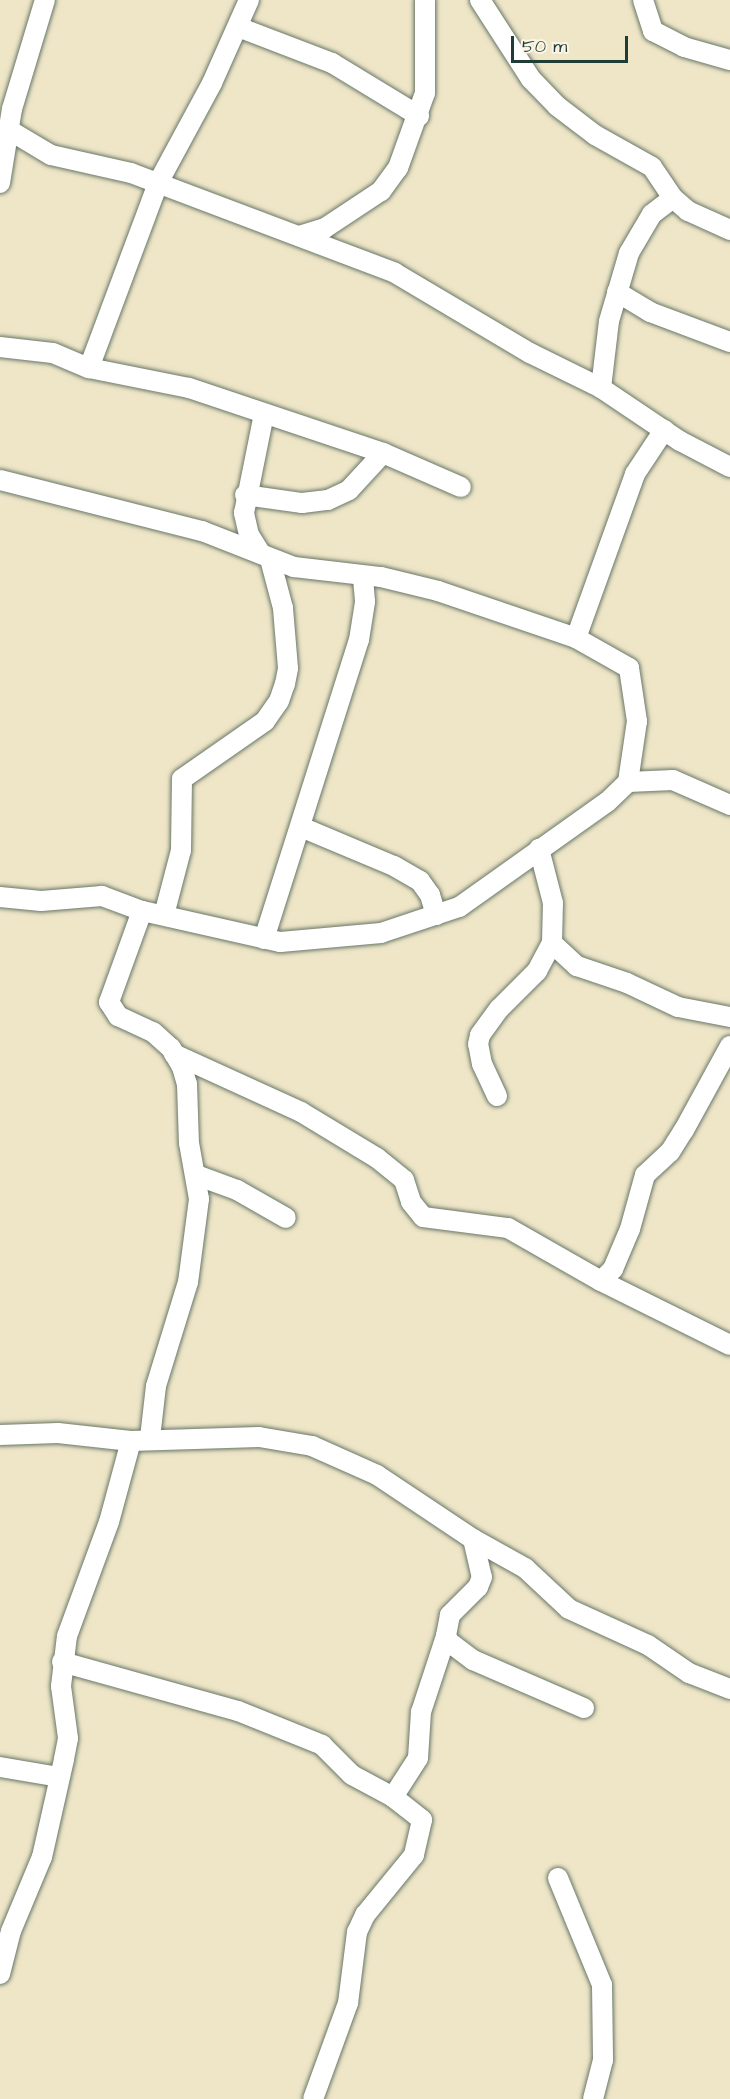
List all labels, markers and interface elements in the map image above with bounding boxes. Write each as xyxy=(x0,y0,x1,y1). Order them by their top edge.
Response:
scale bar xyxy=(514,24,631,62)
text: 50 m xyxy=(522,34,567,59)

